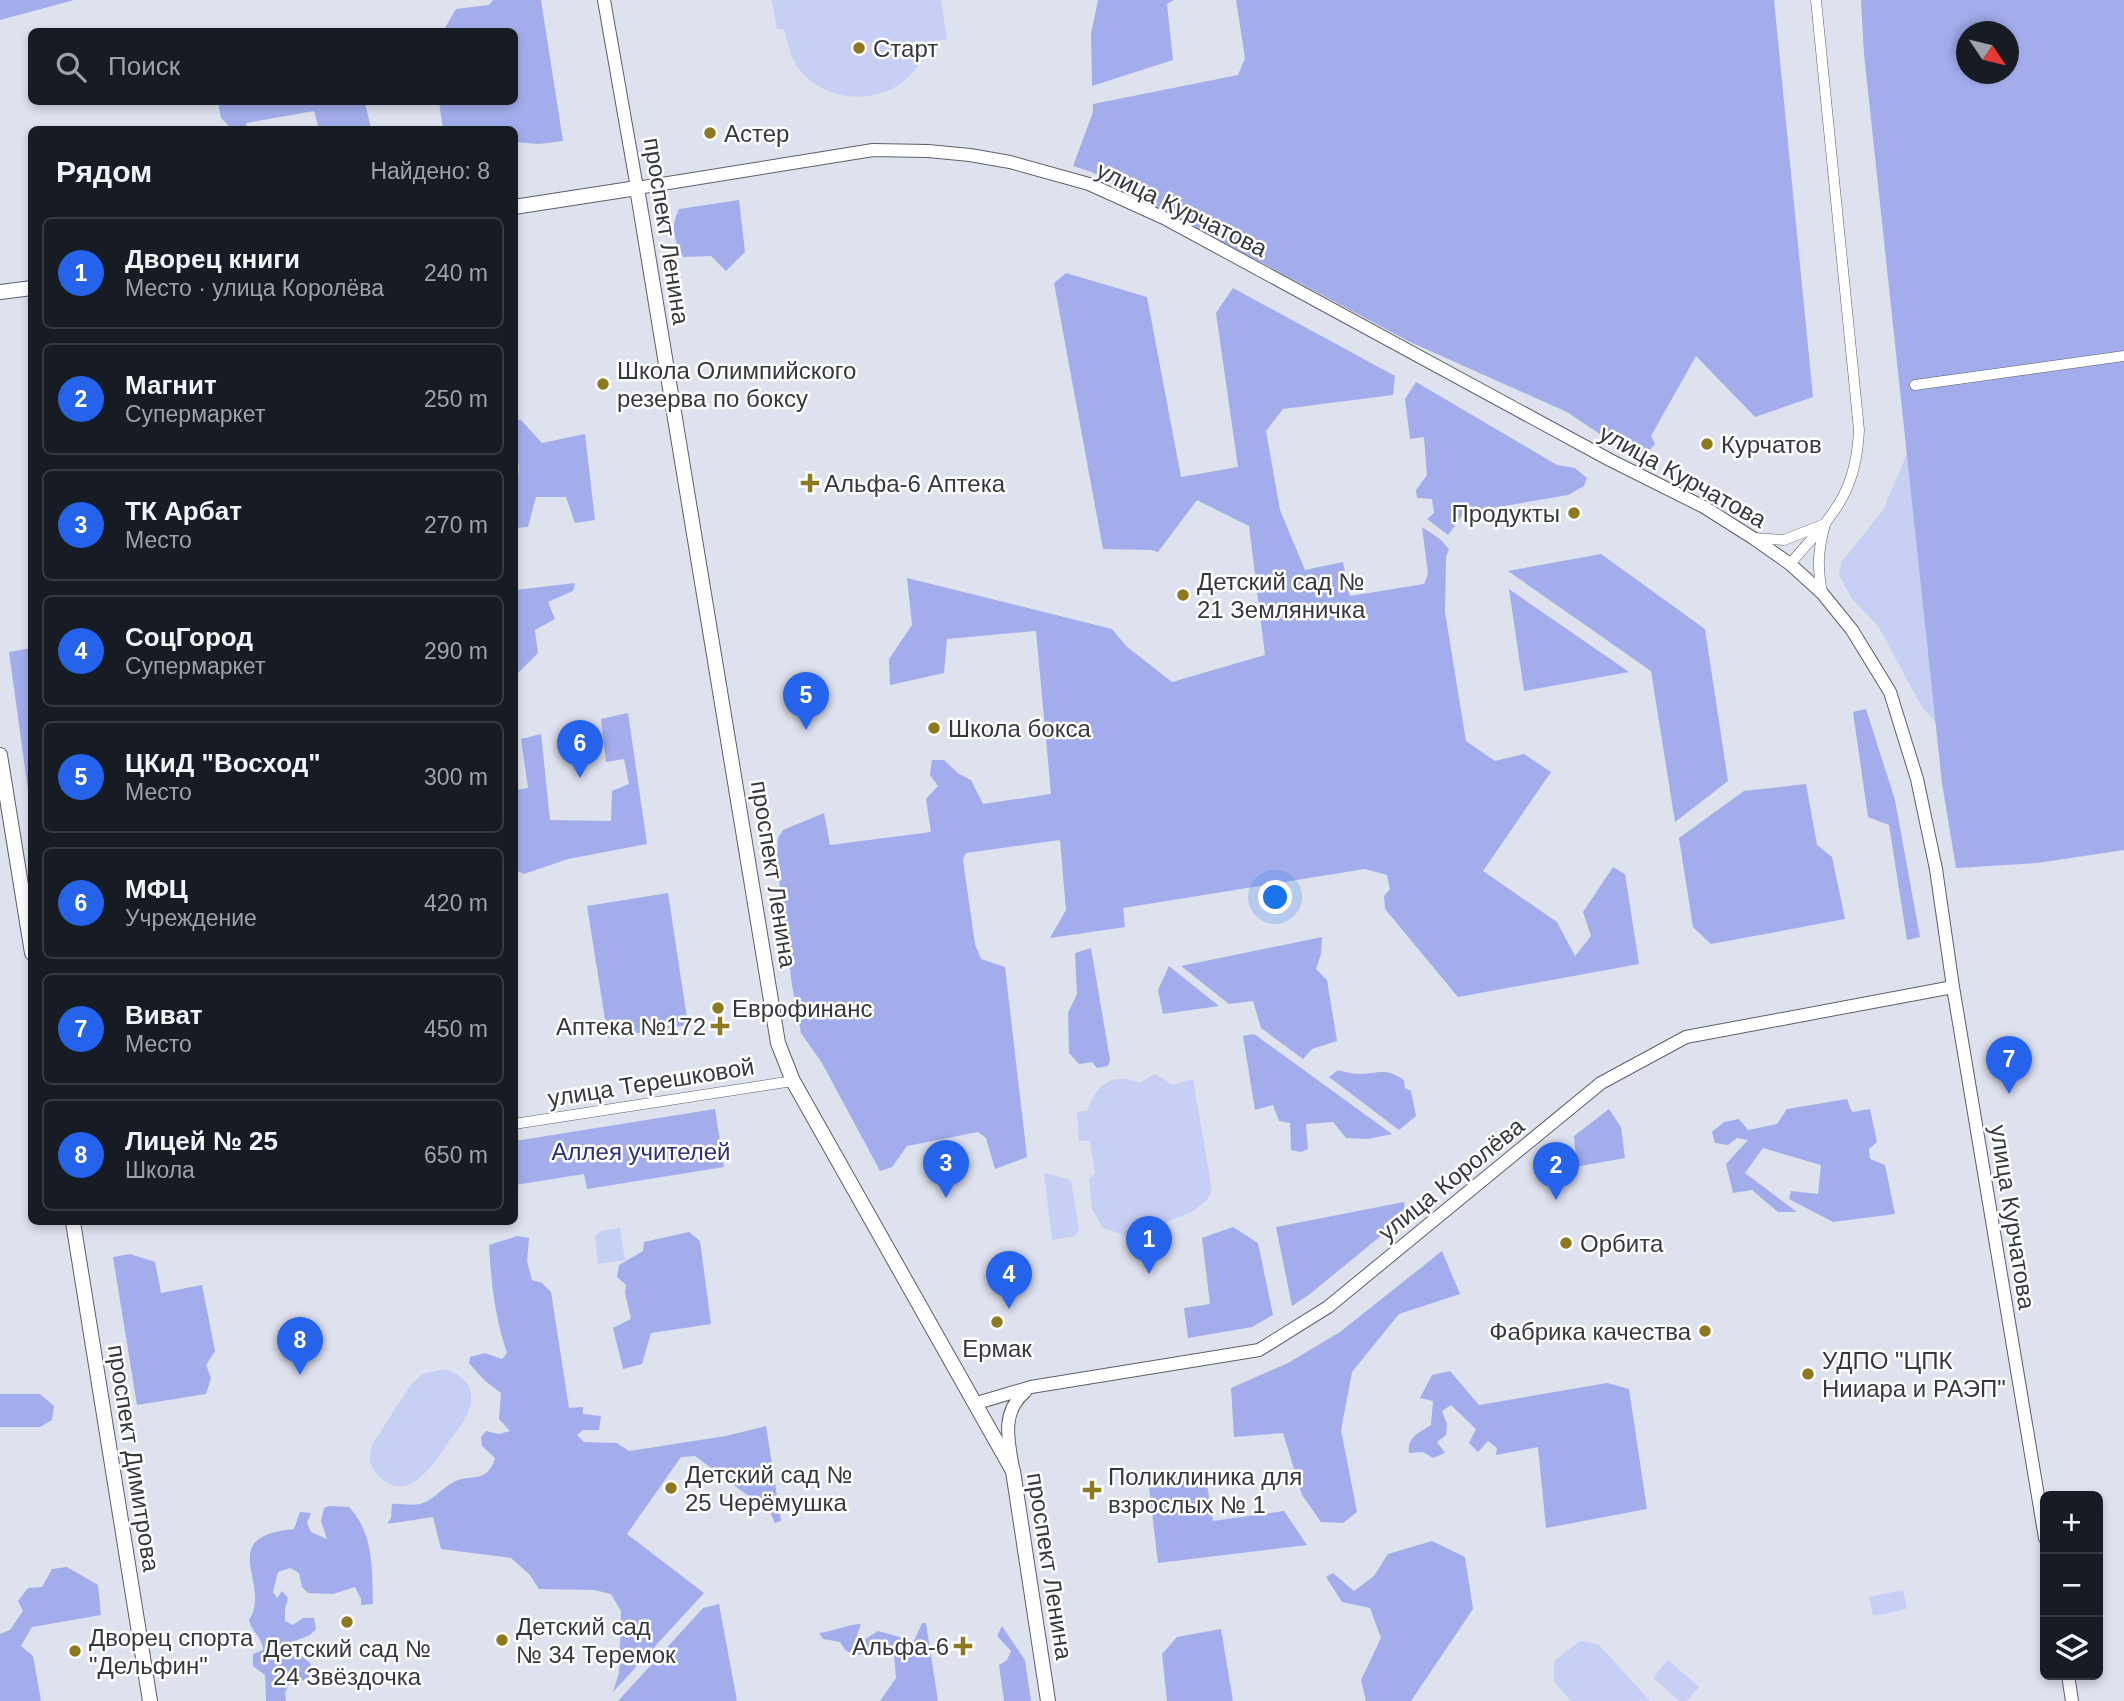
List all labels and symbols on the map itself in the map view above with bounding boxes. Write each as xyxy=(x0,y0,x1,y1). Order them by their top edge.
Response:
north arrow xyxy=(1956,21,2019,84)
place label: Старт xyxy=(873,35,938,62)
marker: Старт xyxy=(851,40,867,56)
place label: Астер xyxy=(724,120,789,147)
marker: Астер xyxy=(702,125,718,141)
street label: проспект Ленина xyxy=(639,136,695,327)
street label: улица Курчатова xyxy=(1092,156,1272,262)
place label: Школа Олимпийского резерва по боксу xyxy=(617,357,856,412)
marker: Школа Олимпийского резерва по боксу xyxy=(595,376,611,392)
street label: улица Курчатова xyxy=(1595,419,1772,533)
place label: Курчатов xyxy=(1721,431,1822,458)
marker: Курчатов xyxy=(1699,436,1715,452)
place label: Альфа-6 Аптека xyxy=(824,470,1006,497)
marker: Альфа-6 Аптека xyxy=(802,475,818,491)
place label: Продукты xyxy=(1452,500,1560,527)
marker: Продукты xyxy=(1566,505,1582,521)
place label: Детский сад № 21 Земляничка xyxy=(1197,568,1366,623)
marker: Детский сад № 21 Земляничка xyxy=(1175,587,1191,603)
pin: 5 xyxy=(783,672,829,730)
place label: Школа бокса xyxy=(948,715,1091,742)
pin: 6 xyxy=(557,720,603,778)
marker: Школа бокса xyxy=(926,720,942,736)
street label: проспект Ленина xyxy=(746,779,802,970)
your location xyxy=(1258,880,1292,914)
place label: Еврофинанс xyxy=(732,995,872,1022)
marker: Еврофинанс xyxy=(710,1000,726,1016)
place label: Аптека №172 xyxy=(556,1013,706,1040)
marker: Аптека №172 xyxy=(712,1018,728,1034)
pin: 7 xyxy=(1986,1036,2032,1094)
street label: улица Терешковой xyxy=(546,1052,756,1112)
street label: улица Королёва xyxy=(1373,1112,1530,1246)
street label: улица Курчатова xyxy=(1985,1123,2041,1312)
park label: Аллея учителей xyxy=(552,1138,730,1165)
pin: 3 xyxy=(923,1140,969,1198)
pin: 2 xyxy=(1533,1142,1579,1200)
pin: 1 xyxy=(1126,1216,1172,1274)
place label: Орбита xyxy=(1580,1230,1664,1257)
marker: Орбита xyxy=(1558,1235,1574,1251)
pin: 4 xyxy=(986,1251,1032,1309)
marker: Ермак xyxy=(989,1314,1005,1330)
pin: 8 xyxy=(277,1317,323,1375)
place label: Фабрика качества xyxy=(1489,1318,1692,1345)
marker: Фабрика качества xyxy=(1697,1323,1713,1339)
place label: Ермак xyxy=(962,1335,1032,1362)
street label: проспект Димитрова xyxy=(103,1343,165,1574)
place label: УДПО "ЦПК Нииара и РАЭП" xyxy=(1822,1347,2006,1402)
marker: УДПО "ЦПК Нииара и РАЭП" xyxy=(1800,1366,1816,1382)
place label: Детский сад № 25 Черёмушка xyxy=(685,1461,852,1516)
place label: Поликлиника для взрослых № 1 xyxy=(1108,1463,1302,1518)
street label: проспект Ленина xyxy=(1022,1471,1078,1662)
marker: Детский сад № 25 Черёмушка xyxy=(663,1480,679,1496)
marker: Поликлиника для взрослых № 1 xyxy=(1082,1480,1102,1500)
place label: Детский сад № 34 Теремок xyxy=(516,1613,676,1668)
marker: Детский сад № 24 Звёздочка xyxy=(339,1614,355,1630)
place label: Дворец спорта "Дельфин" xyxy=(89,1624,254,1679)
marker: Детский сад № 34 Теремок xyxy=(494,1632,510,1648)
place label: Альфа-6 xyxy=(852,1633,949,1660)
place label: Детский сад № 24 Звёздочка xyxy=(263,1635,431,1690)
marker: Альфа-6 xyxy=(955,1638,971,1654)
marker: Дворец спорта "Дельфин" xyxy=(67,1643,83,1659)

